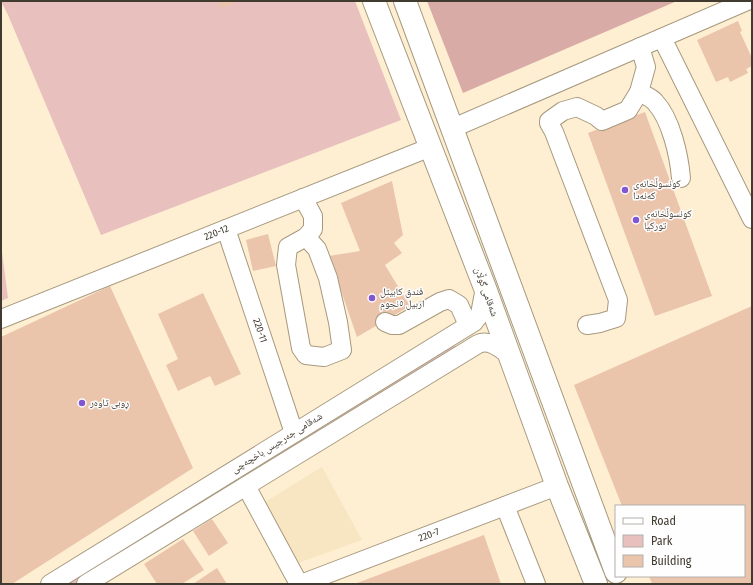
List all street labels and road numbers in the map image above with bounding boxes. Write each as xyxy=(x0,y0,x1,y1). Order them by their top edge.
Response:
street label: 220-12 xyxy=(202,222,231,243)
street label: شەقامی گوڵان xyxy=(472,265,502,319)
street label: 220-11 xyxy=(250,317,269,344)
street label: شەقامی جەرجیس باخچەچی xyxy=(229,410,325,476)
street label: 220-7 xyxy=(417,526,441,544)

